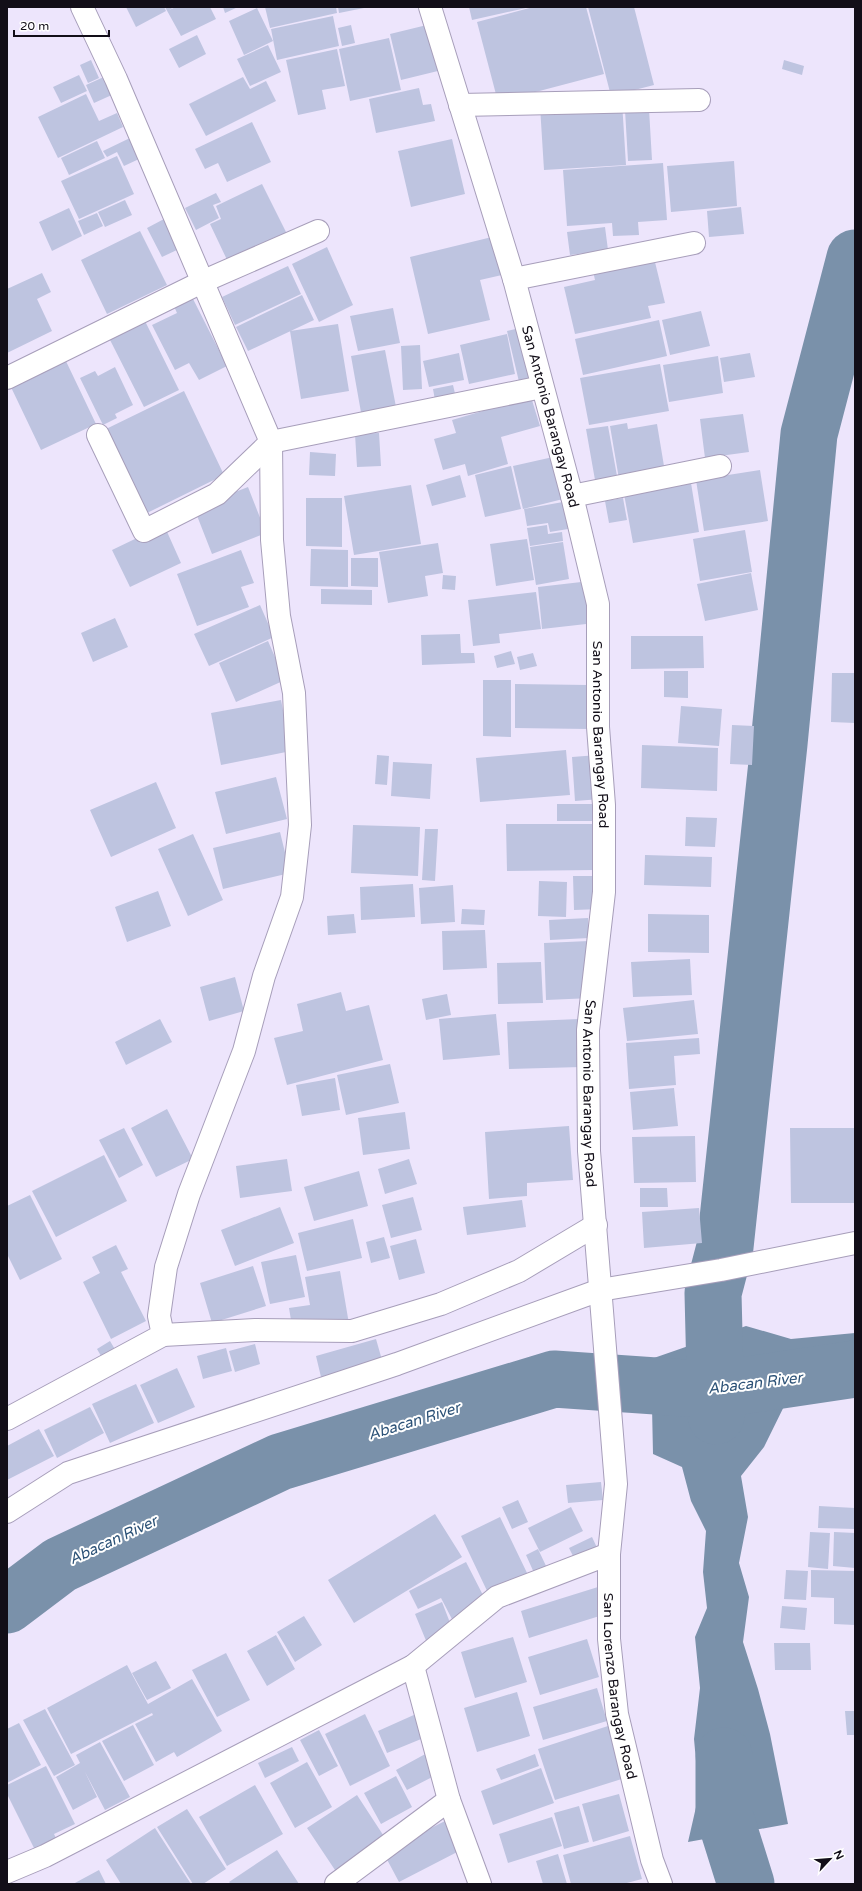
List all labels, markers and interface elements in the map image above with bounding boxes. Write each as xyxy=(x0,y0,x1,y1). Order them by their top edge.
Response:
scale bar xyxy=(14,12,109,38)
text: 20 m xyxy=(20,19,49,33)
street label: San Antonio Barangay Road xyxy=(518,324,582,509)
street label: San Antonio Barangay Road xyxy=(589,641,612,828)
street label: San Antonio Barangay Road xyxy=(579,999,600,1188)
water label: Abacan River xyxy=(707,1368,805,1398)
water label: Abacan River xyxy=(366,1398,464,1443)
water label: Abacan River xyxy=(66,1511,162,1568)
street label: San Lorenzo Barangay Road xyxy=(600,1593,640,1781)
north arrow xyxy=(810,1839,850,1879)
text: N xyxy=(831,1848,846,1862)

